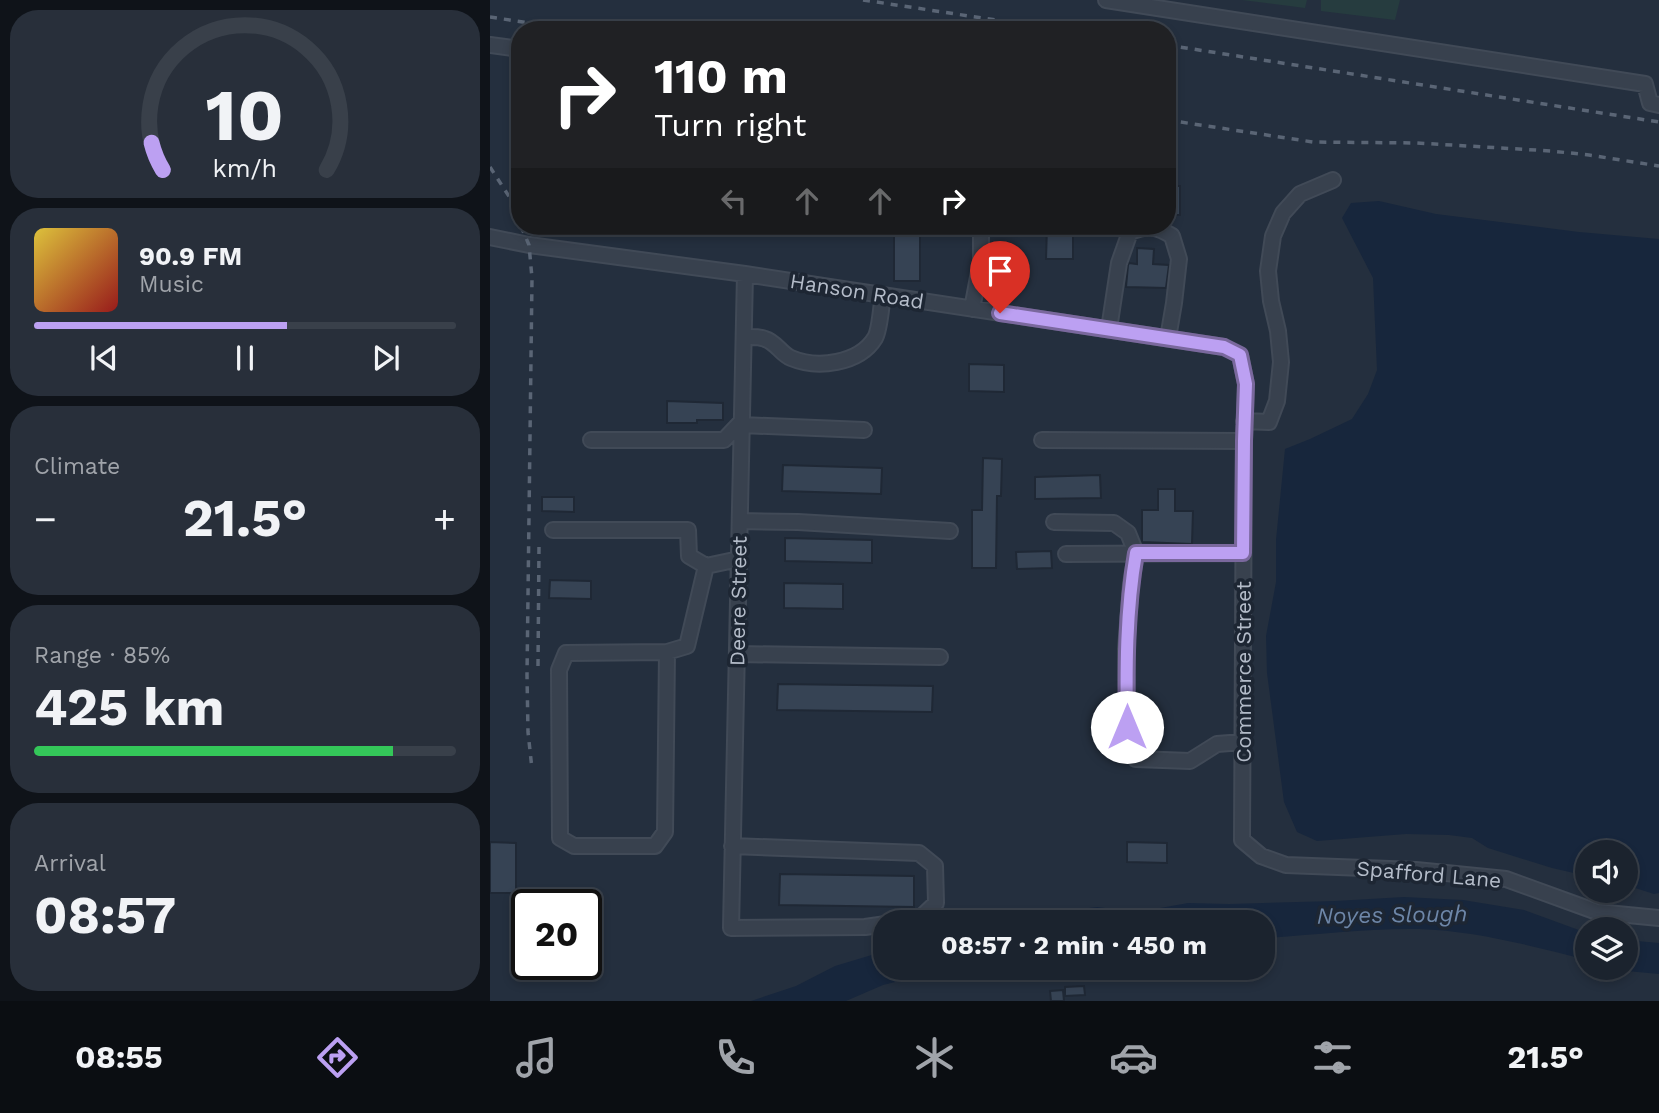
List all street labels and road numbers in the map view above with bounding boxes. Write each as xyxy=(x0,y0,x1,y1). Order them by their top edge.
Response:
street label: Hanson Road xyxy=(788,268,926,314)
street label: Deere Street xyxy=(724,536,752,666)
street label: Commerce Street xyxy=(1231,581,1256,763)
street label: Spafford Lane xyxy=(1356,855,1502,893)

